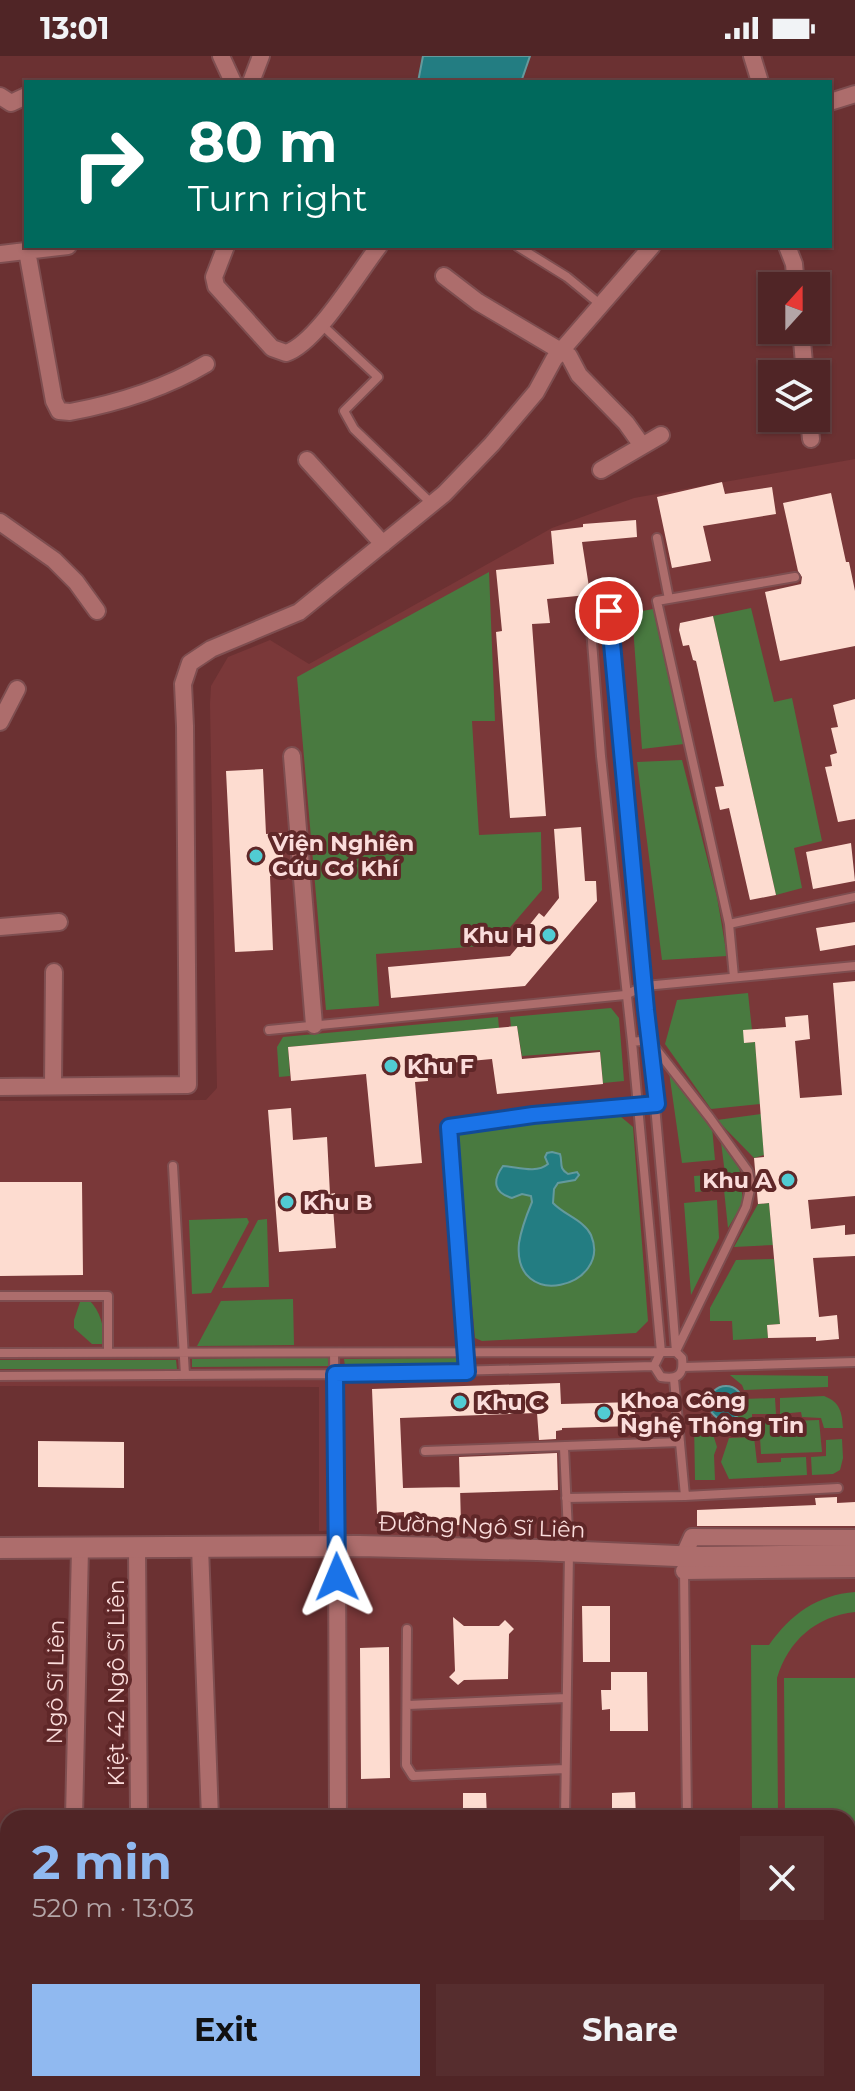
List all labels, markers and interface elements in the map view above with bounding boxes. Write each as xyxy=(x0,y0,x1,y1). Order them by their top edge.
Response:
text: 13:01 xyxy=(40,10,109,47)
text: 80 m xyxy=(188,108,338,176)
icon: right xyxy=(56,112,160,216)
text: Turn right xyxy=(188,176,368,220)
north arrow xyxy=(758,272,830,344)
map controls xyxy=(758,272,830,432)
button: layers xyxy=(758,360,830,432)
pin xyxy=(575,577,643,645)
icon: arrive xyxy=(587,589,631,633)
place label: Viện Nghiên Cứu Cơ Khí xyxy=(271,830,414,882)
marker: Viện Nghiên Cứu Cơ Khí xyxy=(247,847,265,865)
place label: Khu H xyxy=(462,922,533,949)
marker: Khu H xyxy=(540,926,558,944)
place label: Khu F xyxy=(407,1053,474,1080)
marker: Khu F xyxy=(382,1057,400,1075)
place label: Khu A xyxy=(702,1167,773,1194)
marker: Khu A xyxy=(779,1171,797,1189)
place label: Khu B xyxy=(303,1189,373,1216)
marker: Khu B xyxy=(278,1193,296,1211)
place label: Khoa Công Nghệ Thông Tin xyxy=(620,1387,804,1439)
place label: Khu C xyxy=(476,1389,545,1416)
marker: Khu C xyxy=(451,1393,469,1411)
marker: Khoa Công Nghệ Thông Tin xyxy=(595,1404,613,1422)
street label: Đường Ngô Sĩ Liên xyxy=(378,1509,586,1544)
position arrow xyxy=(295,1535,379,1619)
street label: Kiệt 42 Ngô Sĩ Liên xyxy=(103,1579,130,1787)
street label: Ngô Sĩ Liên xyxy=(41,1619,70,1745)
text: 2 min xyxy=(32,1833,172,1891)
button: close xyxy=(740,1836,824,1920)
text: 520 m · 13:03 xyxy=(32,1892,194,1924)
button: Exit xyxy=(32,1984,420,2076)
button: Share xyxy=(436,1984,824,2076)

